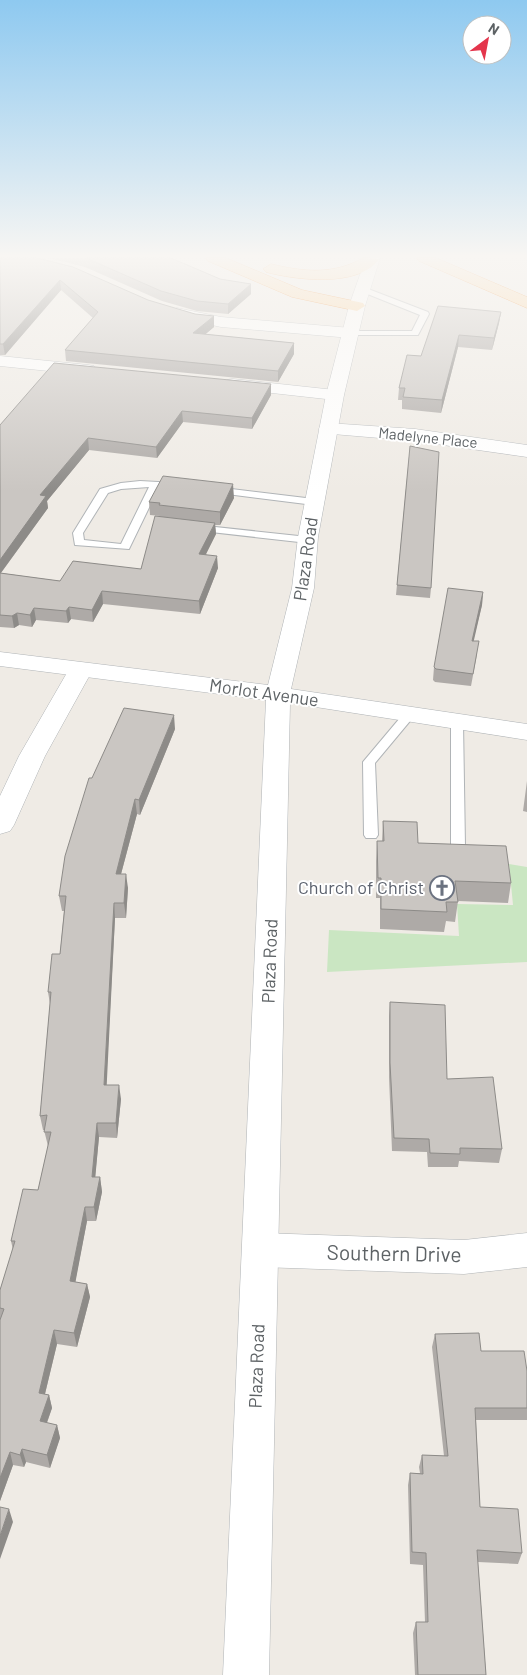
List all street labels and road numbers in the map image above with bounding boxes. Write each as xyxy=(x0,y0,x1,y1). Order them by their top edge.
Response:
street label: Madelyne Place xyxy=(378,423,479,451)
street label: Plaza Road xyxy=(288,515,322,602)
street label: Morlot Avenue xyxy=(208,673,320,711)
street label: Plaza Road xyxy=(257,918,281,1004)
street label: Southern Drive xyxy=(326,1239,462,1266)
street label: Plaza Road xyxy=(244,1323,268,1409)

